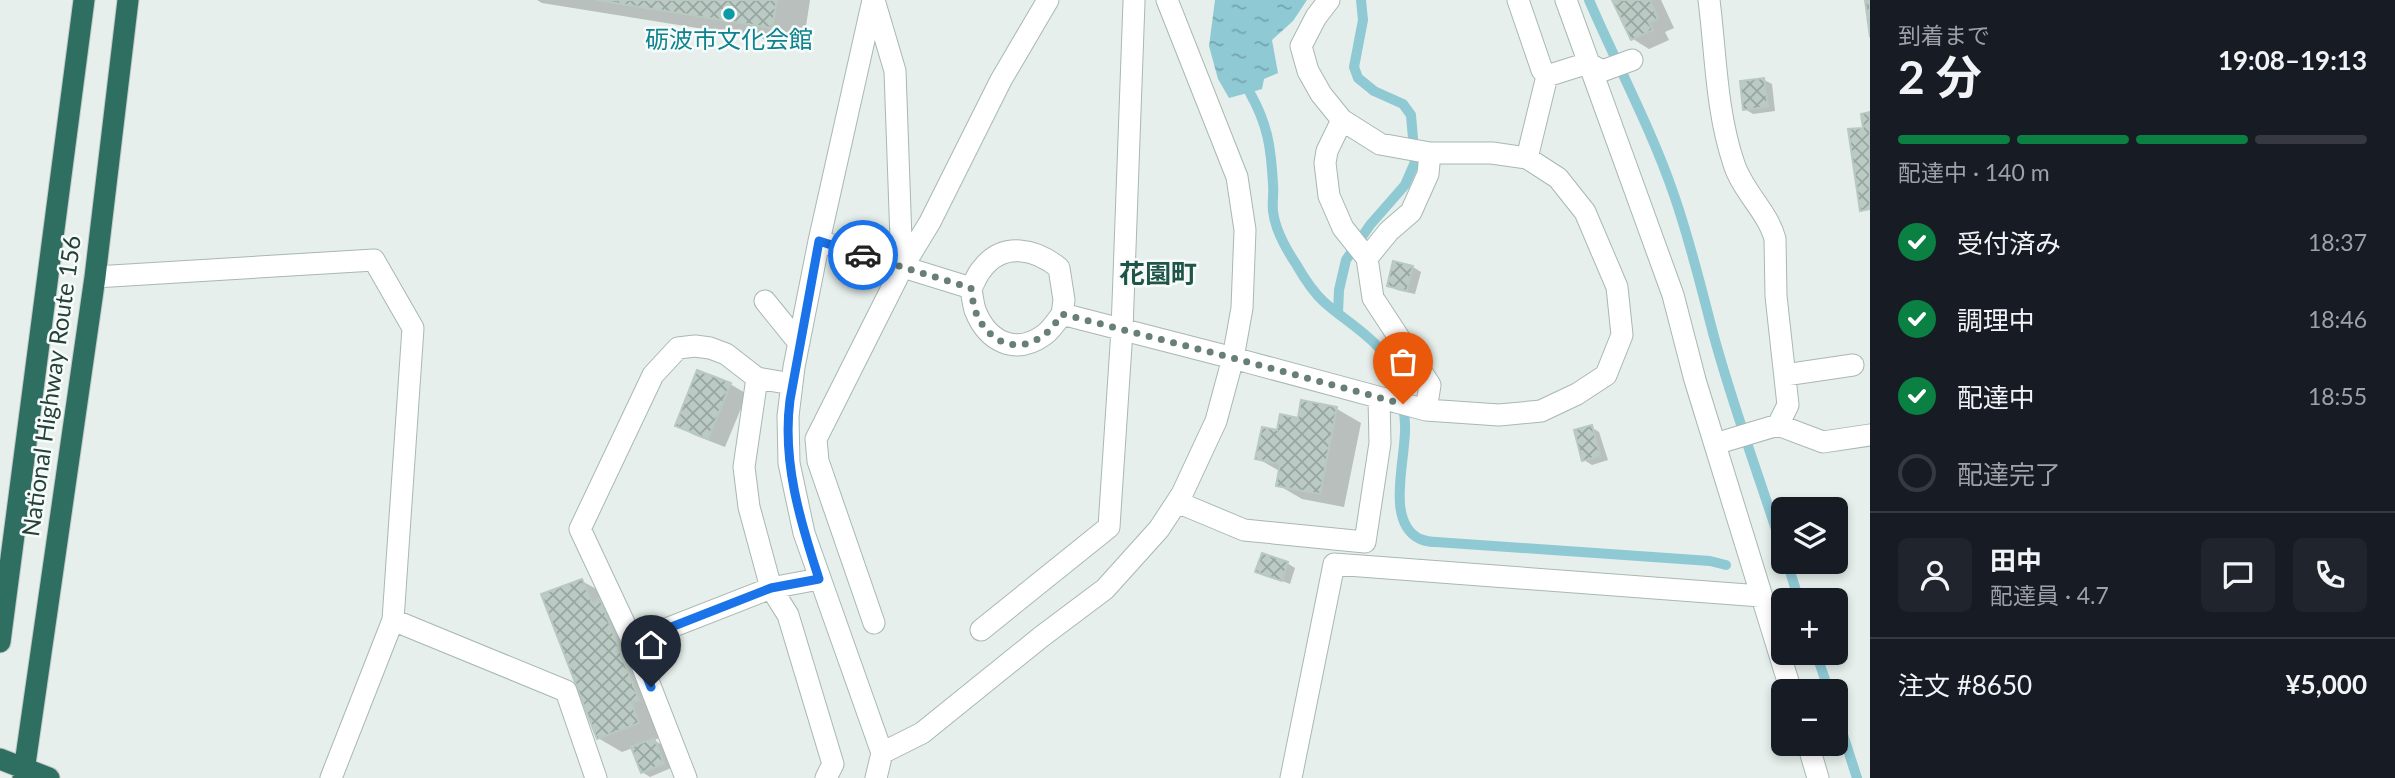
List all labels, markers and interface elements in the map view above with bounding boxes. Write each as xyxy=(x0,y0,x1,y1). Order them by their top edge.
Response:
marker: 砺波市文化会館 xyxy=(721,6,737,22)
text: 到着まで xyxy=(1898,21,1990,49)
place label: 砺波市文化会館 xyxy=(645,24,813,53)
text: 19:08–19:13 xyxy=(2218,44,2367,76)
text: 2 分 xyxy=(1898,49,1982,104)
text: 配達中 · 140 m xyxy=(1898,158,2050,186)
courier xyxy=(828,220,898,290)
icon: check xyxy=(1898,223,1936,261)
text: 受付済み xyxy=(1957,227,2061,259)
text: 18:37 xyxy=(2308,228,2367,256)
street label: National Highway Route 156 xyxy=(15,233,86,538)
icon: car xyxy=(844,236,882,274)
district label: 花園町 xyxy=(1119,257,1197,289)
icon: check xyxy=(1898,300,1936,338)
text: 調理中 xyxy=(1957,304,2035,336)
text: 18:46 xyxy=(2308,305,2367,333)
pin xyxy=(1373,332,1433,404)
icon: bag xyxy=(1384,343,1422,381)
icon: check xyxy=(1898,377,1936,415)
text: 配達中 xyxy=(1957,381,2035,413)
text: 18:55 xyxy=(2308,382,2367,410)
text: 配達完了 xyxy=(1957,458,2061,490)
map controls xyxy=(1771,497,1848,756)
button: layers xyxy=(1771,497,1848,574)
button: person xyxy=(1898,538,1972,612)
button: chat xyxy=(2201,538,2275,612)
button: phone xyxy=(2293,538,2367,612)
text: 田中 xyxy=(1990,544,2042,576)
text: 配達員 · 4.7 xyxy=(1990,581,2109,609)
button: + xyxy=(1771,588,1848,665)
pin xyxy=(621,615,681,687)
icon: home xyxy=(632,626,670,664)
text: ¥5,000 xyxy=(2286,668,2367,700)
text: 注文 #8650 xyxy=(1898,669,2032,701)
button: − xyxy=(1771,679,1848,756)

